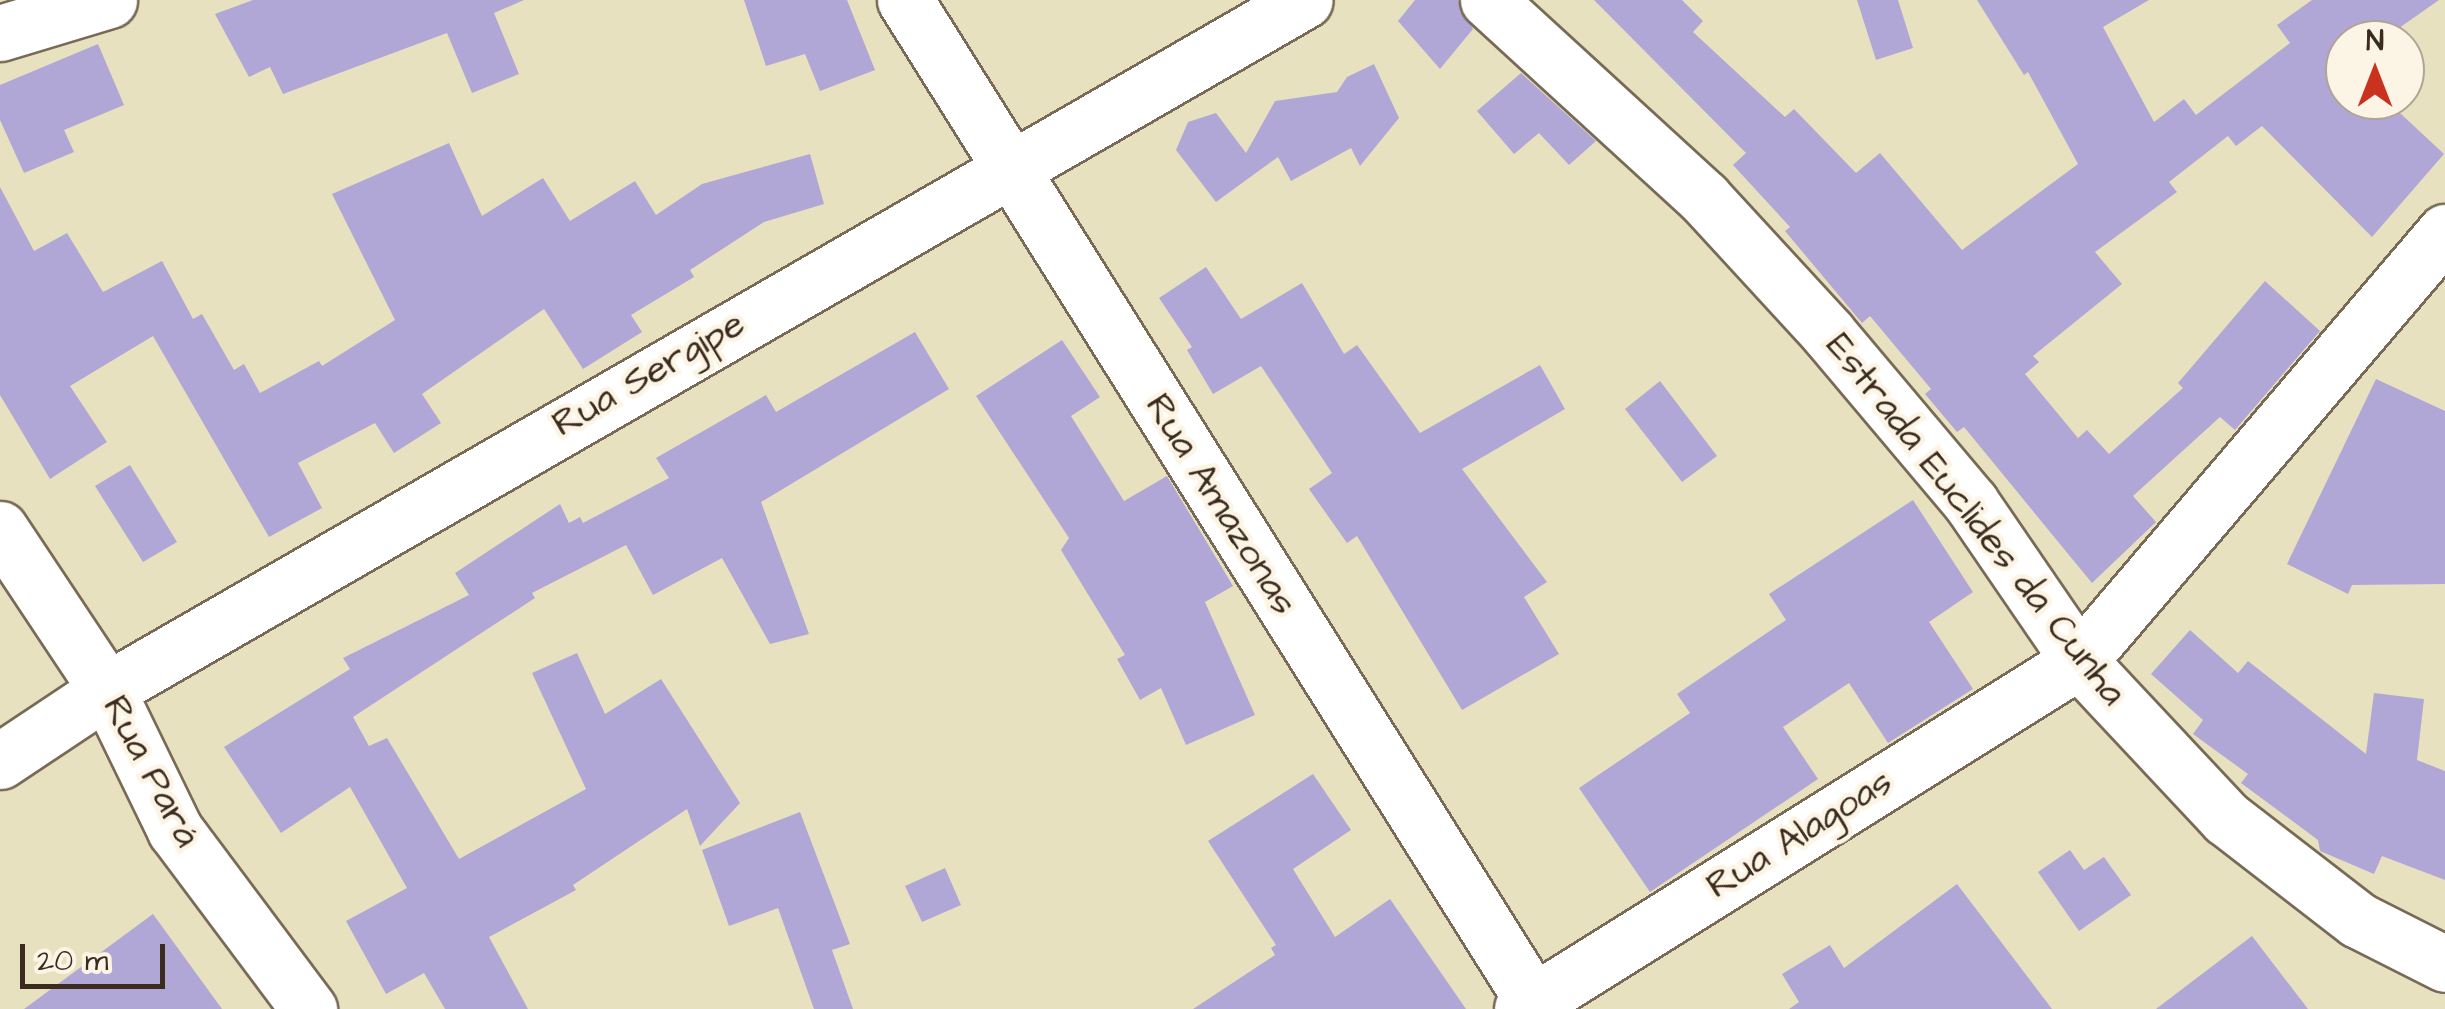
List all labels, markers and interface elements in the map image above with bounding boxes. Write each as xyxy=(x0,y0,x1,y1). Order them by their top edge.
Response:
north arrow xyxy=(2325,20,2425,120)
text: N xyxy=(2366,22,2384,61)
street label: Rua Sergipe xyxy=(545,302,753,448)
street label: Estrada Euclides da Cunha xyxy=(1815,325,2135,715)
street label: Rua Amazonas xyxy=(1134,386,1306,624)
street label: Rua Pará xyxy=(91,689,209,855)
street label: Rua Alagoas xyxy=(1699,760,1901,910)
scale bar xyxy=(25,924,170,986)
text: 20 m xyxy=(37,940,108,982)

